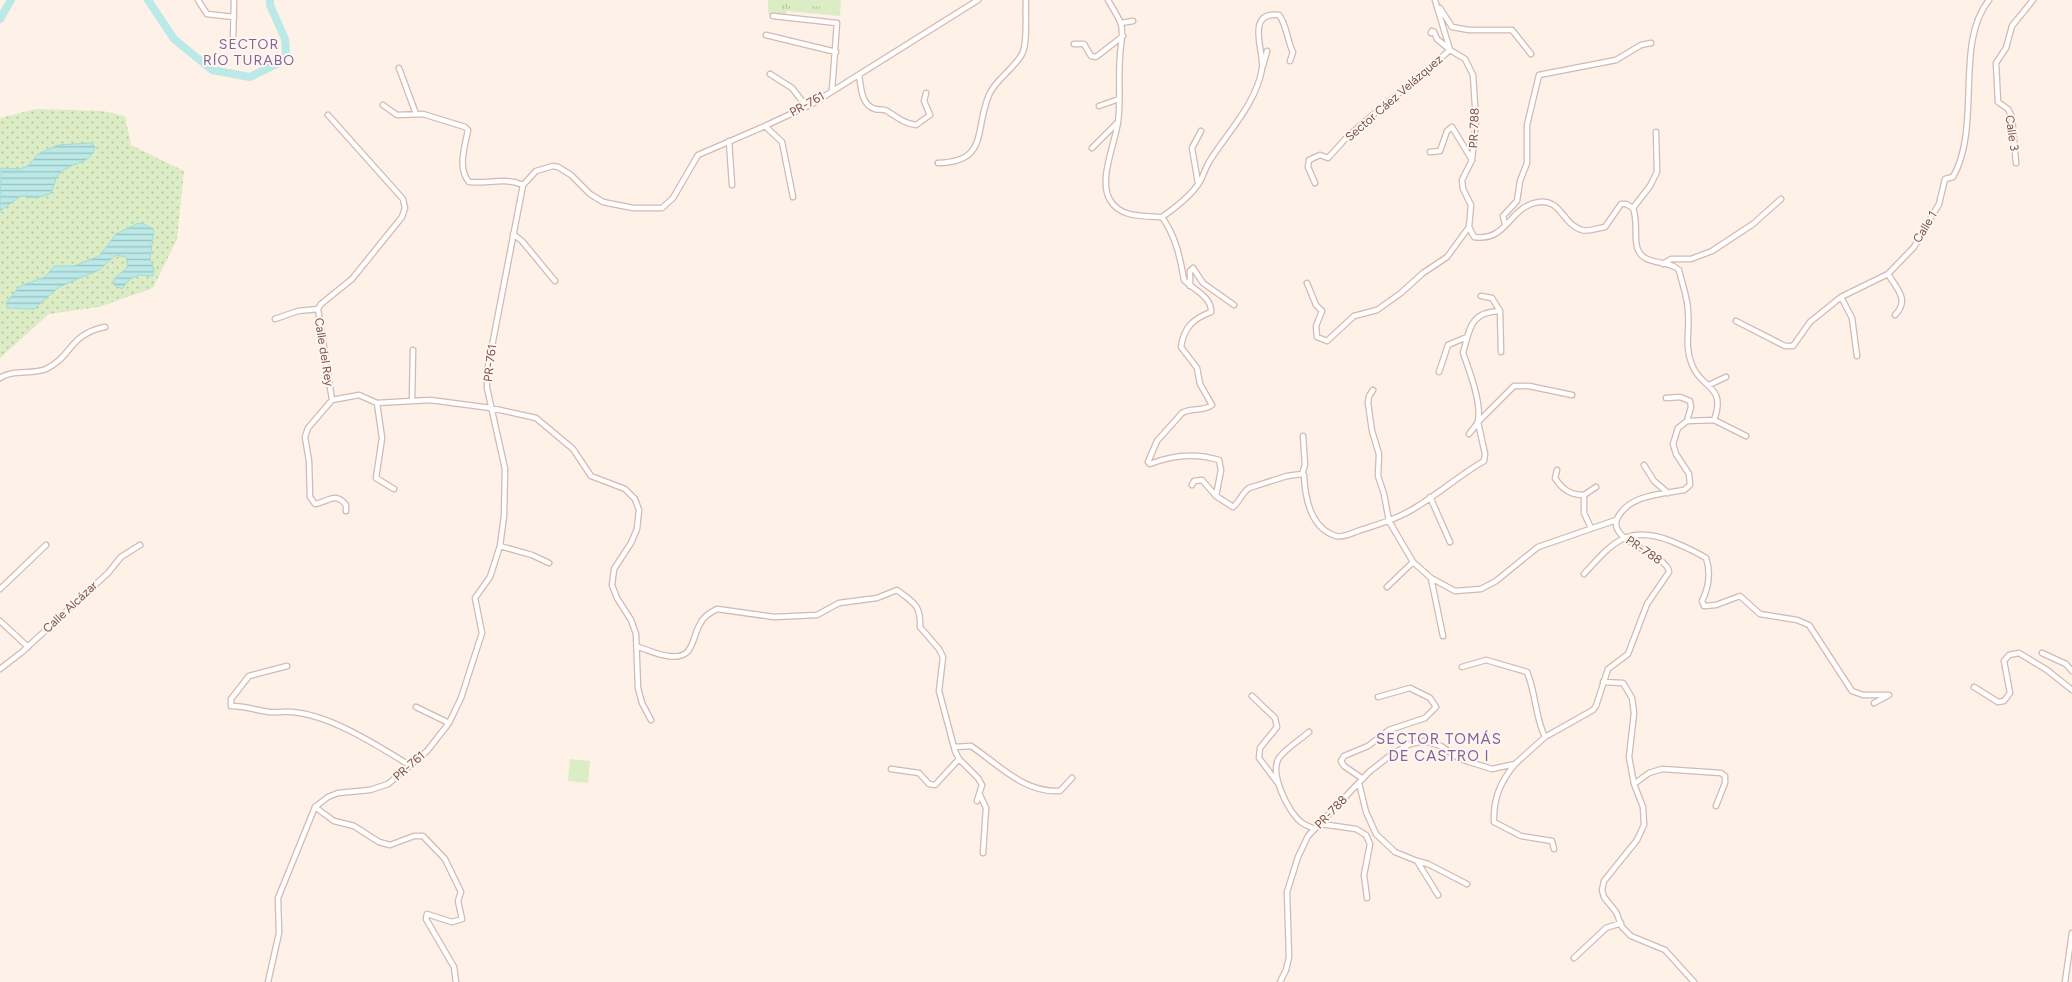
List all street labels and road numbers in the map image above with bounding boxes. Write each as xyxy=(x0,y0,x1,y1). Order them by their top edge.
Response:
street label: Sector Cáez Velázquez xyxy=(1343,52,1446,144)
street label: PR-761 xyxy=(787,89,827,119)
street label: PR-788 xyxy=(1466,107,1482,149)
street label: Calle 3 xyxy=(2003,114,2021,152)
street label: Calle 1 xyxy=(1910,209,1940,245)
street label: Calle del Rey xyxy=(312,317,336,388)
street label: PR-761 xyxy=(481,343,499,383)
street label: PR-788 xyxy=(1623,533,1665,567)
street label: Calle Alcázar xyxy=(40,578,100,636)
street label: PR-761 xyxy=(390,748,428,784)
street label: PR-788 xyxy=(1312,793,1350,831)

